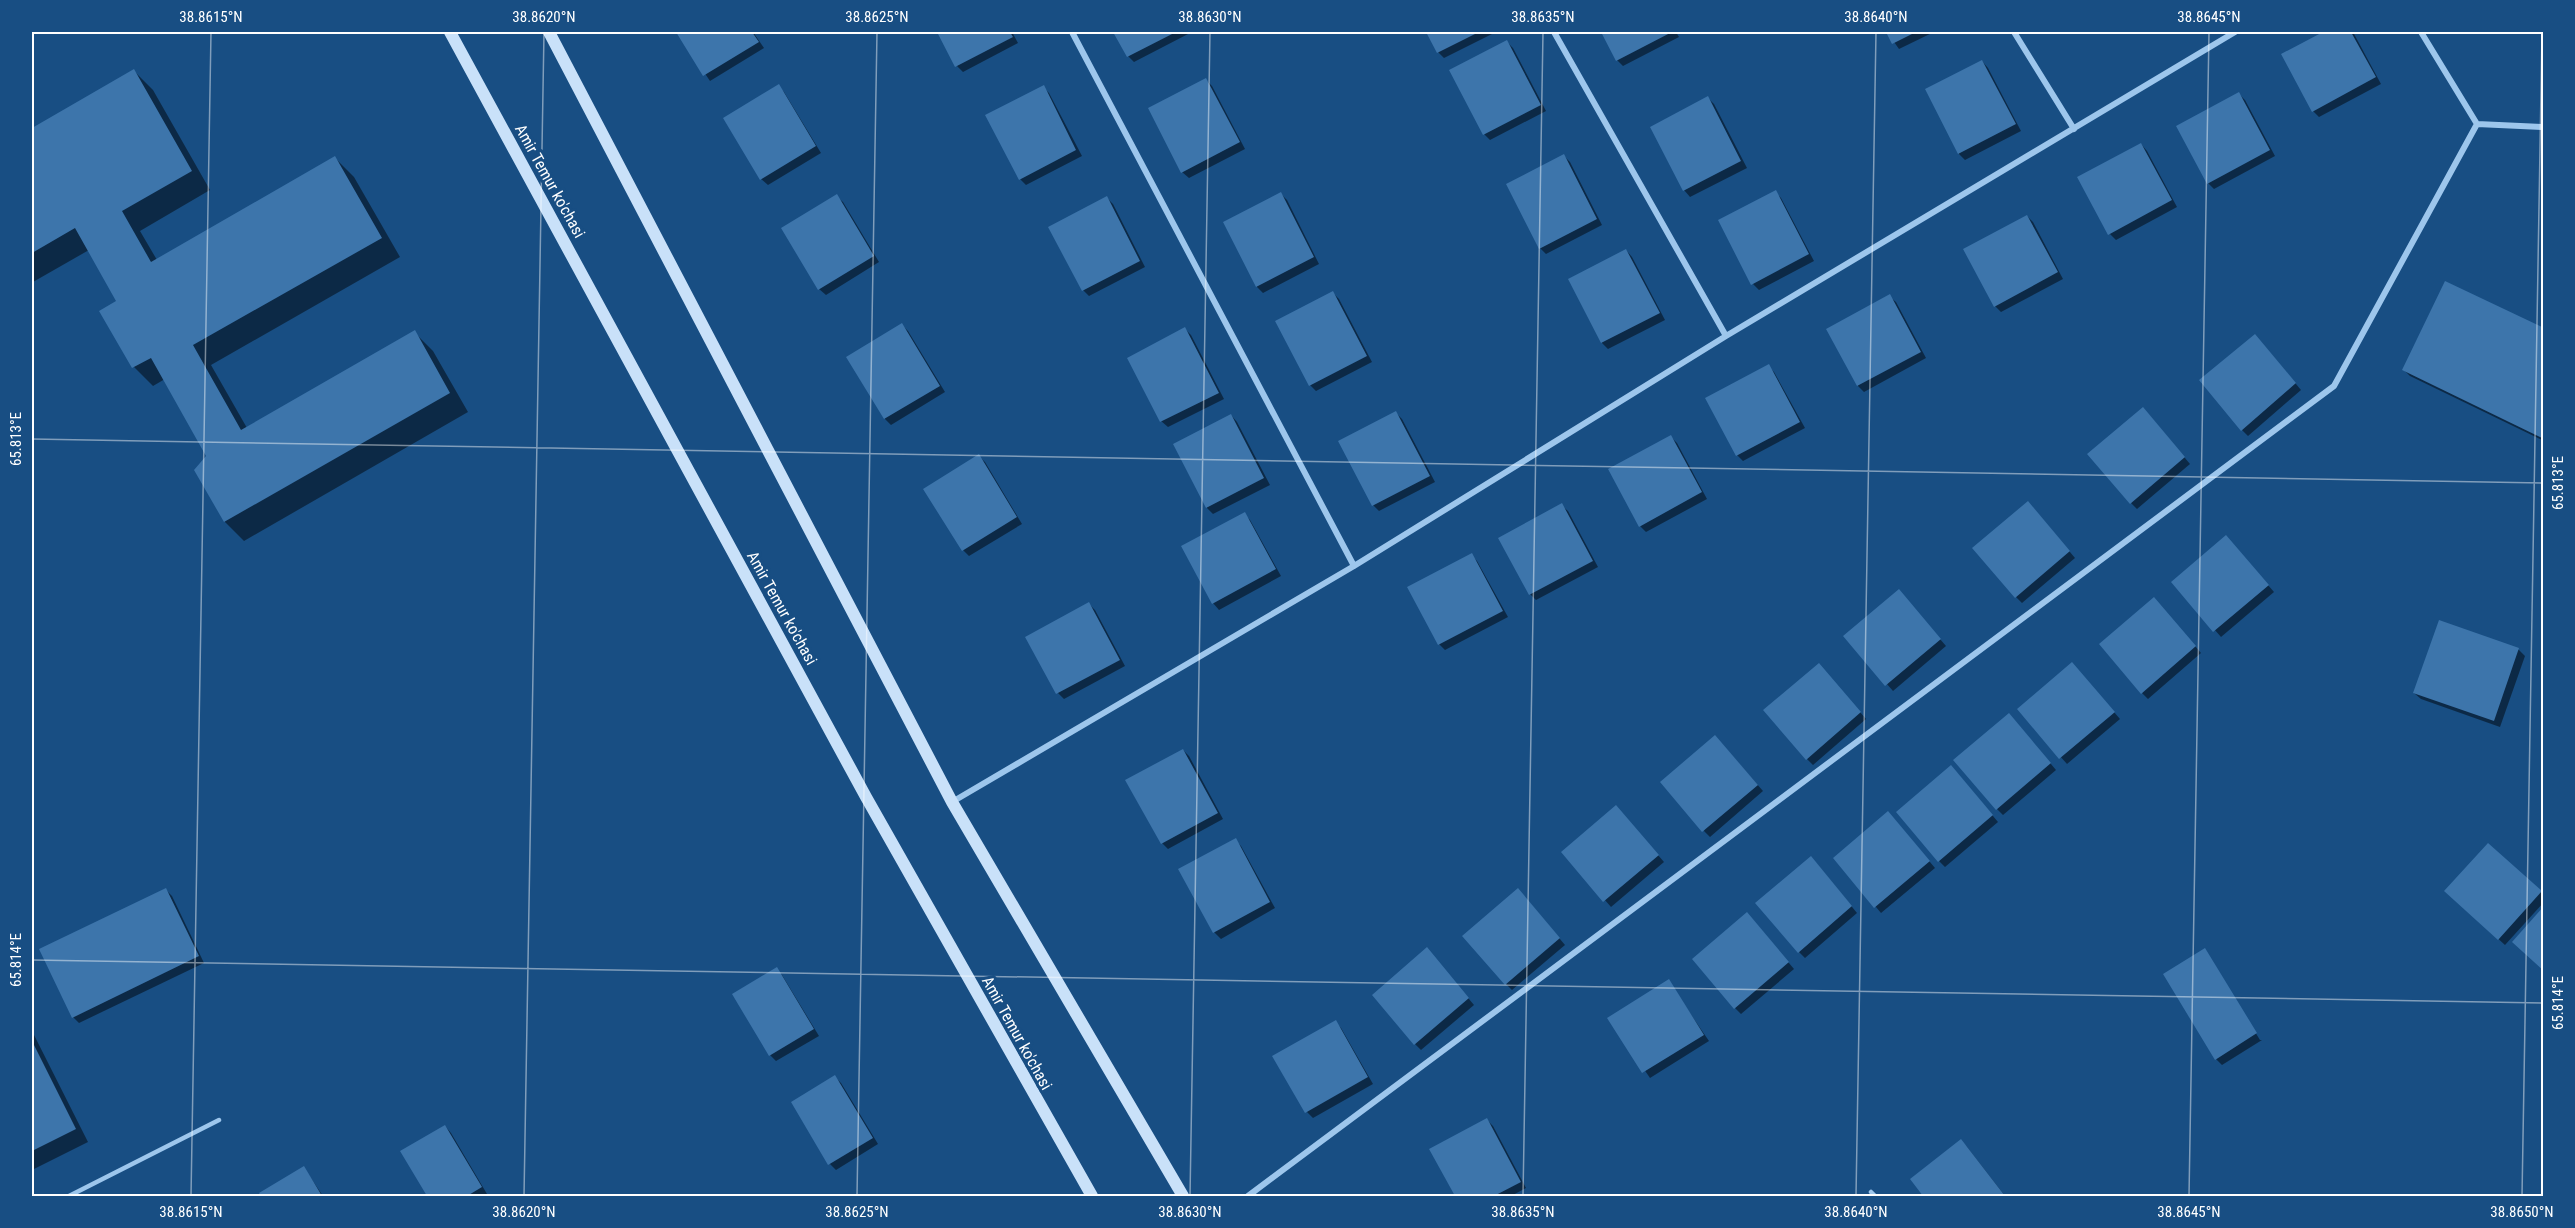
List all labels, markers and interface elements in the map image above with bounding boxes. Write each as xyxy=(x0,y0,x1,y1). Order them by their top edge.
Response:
text: 38.8615°N xyxy=(179,8,243,26)
text: 38.8620°N xyxy=(512,8,576,26)
text: 38.8625°N xyxy=(845,8,909,26)
text: 38.8630°N xyxy=(1178,8,1242,26)
text: 38.8635°N xyxy=(1511,8,1575,26)
text: 38.8640°N xyxy=(1844,8,1908,26)
text: 38.8645°N xyxy=(2177,8,2241,26)
street label: Amir Temur ko'chasi xyxy=(511,121,589,241)
text: 65.813°E xyxy=(7,412,25,466)
text: 65.813°E xyxy=(2549,456,2567,510)
street label: Amir Temur ko'chasi xyxy=(743,548,821,668)
text: 65.814°E xyxy=(7,933,25,987)
street label: Amir Temur ko'chasi xyxy=(978,973,1056,1093)
text: 65.814°E xyxy=(2549,976,2567,1030)
text: 38.8615°N xyxy=(159,1203,223,1221)
text: 38.8620°N xyxy=(492,1203,556,1221)
text: 38.8625°N xyxy=(825,1203,889,1221)
text: 38.8630°N xyxy=(1158,1203,1222,1221)
text: 38.8635°N xyxy=(1491,1203,1555,1221)
text: 38.8640°N xyxy=(1824,1203,1888,1221)
text: 38.8645°N xyxy=(2157,1203,2221,1221)
text: 38.8650°N xyxy=(2490,1203,2554,1221)

